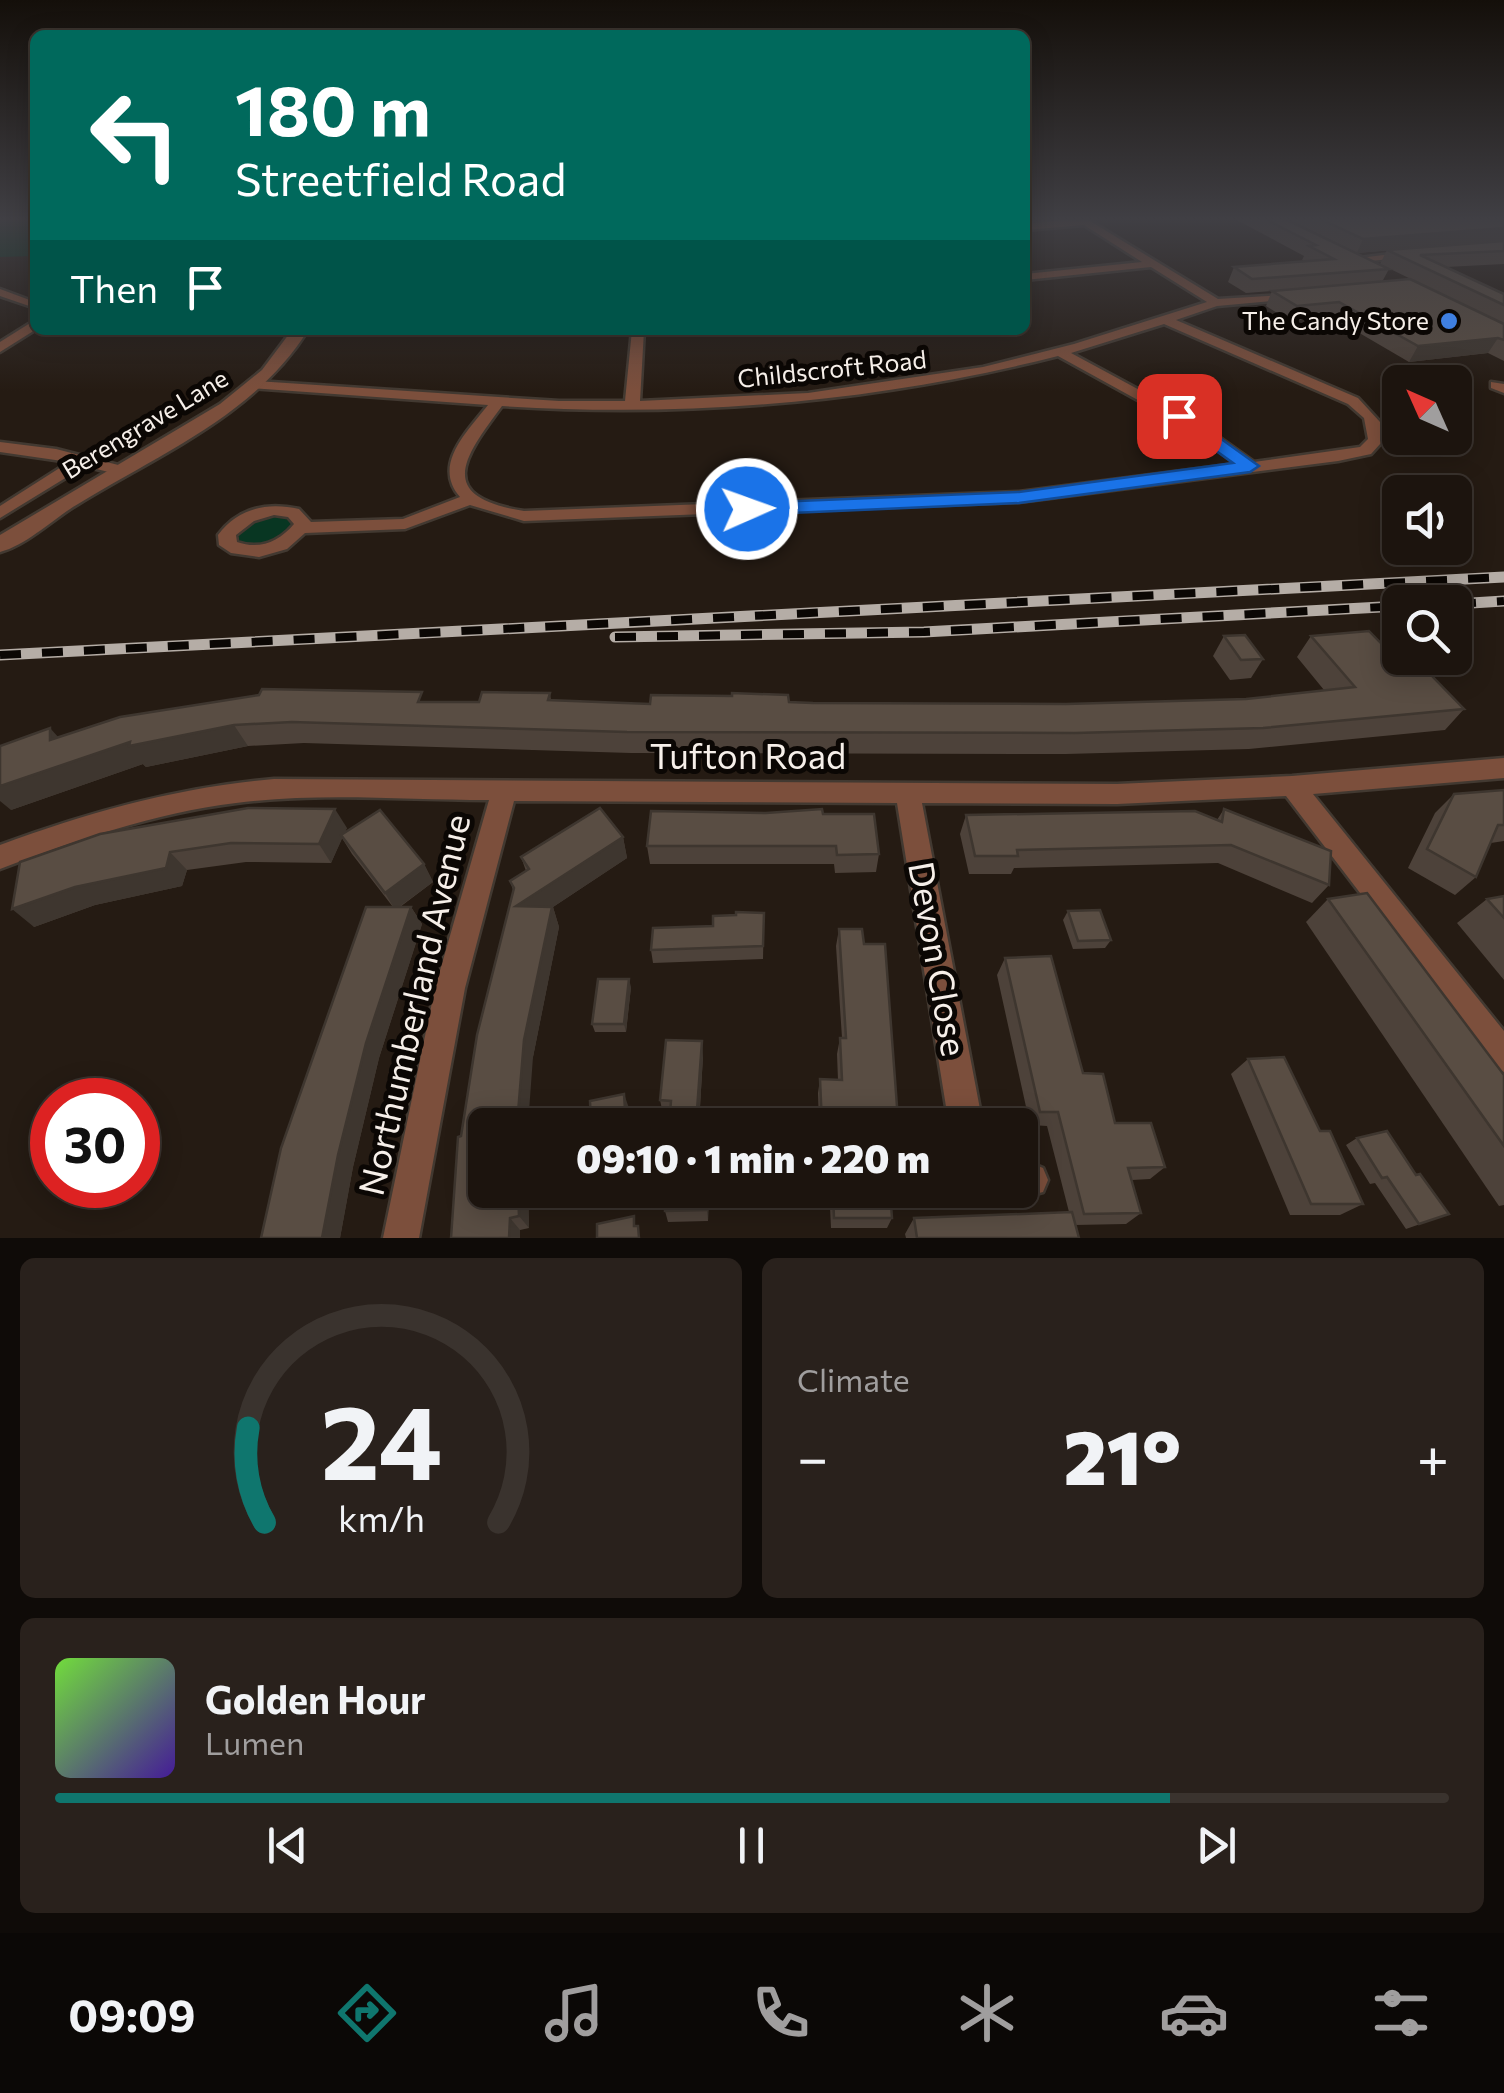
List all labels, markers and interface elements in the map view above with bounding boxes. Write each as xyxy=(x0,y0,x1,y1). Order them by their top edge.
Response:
text: 180 m xyxy=(235,65,431,150)
icon: left xyxy=(70,70,200,200)
text: Streetfield Road xyxy=(235,150,566,205)
icon: arrive xyxy=(178,260,233,315)
text: Then xyxy=(70,264,158,311)
place label: The Candy Store xyxy=(1242,305,1429,335)
marker: The Candy Store xyxy=(1438,310,1460,332)
street label: Childscroft Road xyxy=(736,343,928,393)
street label: Berengrave Lane xyxy=(56,362,233,484)
north arrow xyxy=(1382,365,1472,455)
map controls xyxy=(1382,365,1472,675)
pin xyxy=(1137,374,1222,459)
icon: arrive xyxy=(1152,389,1207,444)
position arrow xyxy=(695,457,799,561)
button: sound xyxy=(1382,475,1472,565)
button: search xyxy=(1382,585,1472,675)
street label: Tufton Road xyxy=(650,733,846,776)
street label: Northumberland Avenue xyxy=(348,810,477,1199)
street label: Devon Close xyxy=(901,858,978,1059)
speed limit sign: 30 xyxy=(30,1078,160,1208)
text: 09:10 · 1 min · 220 m xyxy=(576,1134,930,1181)
text: Climate xyxy=(797,1359,910,1399)
text: 24 xyxy=(320,1374,442,1501)
text: 21° xyxy=(1064,1409,1181,1500)
text: − xyxy=(797,1422,828,1489)
text: + xyxy=(1417,1422,1449,1489)
text: km/h xyxy=(338,1496,424,1539)
text: Golden Hour xyxy=(205,1675,426,1722)
text: Lumen xyxy=(205,1722,304,1762)
icon: previous xyxy=(260,1818,315,1873)
icon: pause xyxy=(724,1818,779,1873)
icon: next xyxy=(1189,1818,1244,1873)
icon: directions xyxy=(332,1978,402,2048)
icon: music xyxy=(539,1978,609,2048)
icon: phone xyxy=(746,1978,816,2048)
icon: climate xyxy=(952,1978,1022,2048)
icon: car xyxy=(1159,1978,1229,2048)
icon: filters xyxy=(1366,1978,1436,2048)
text: 09:09 xyxy=(68,1986,196,2041)

